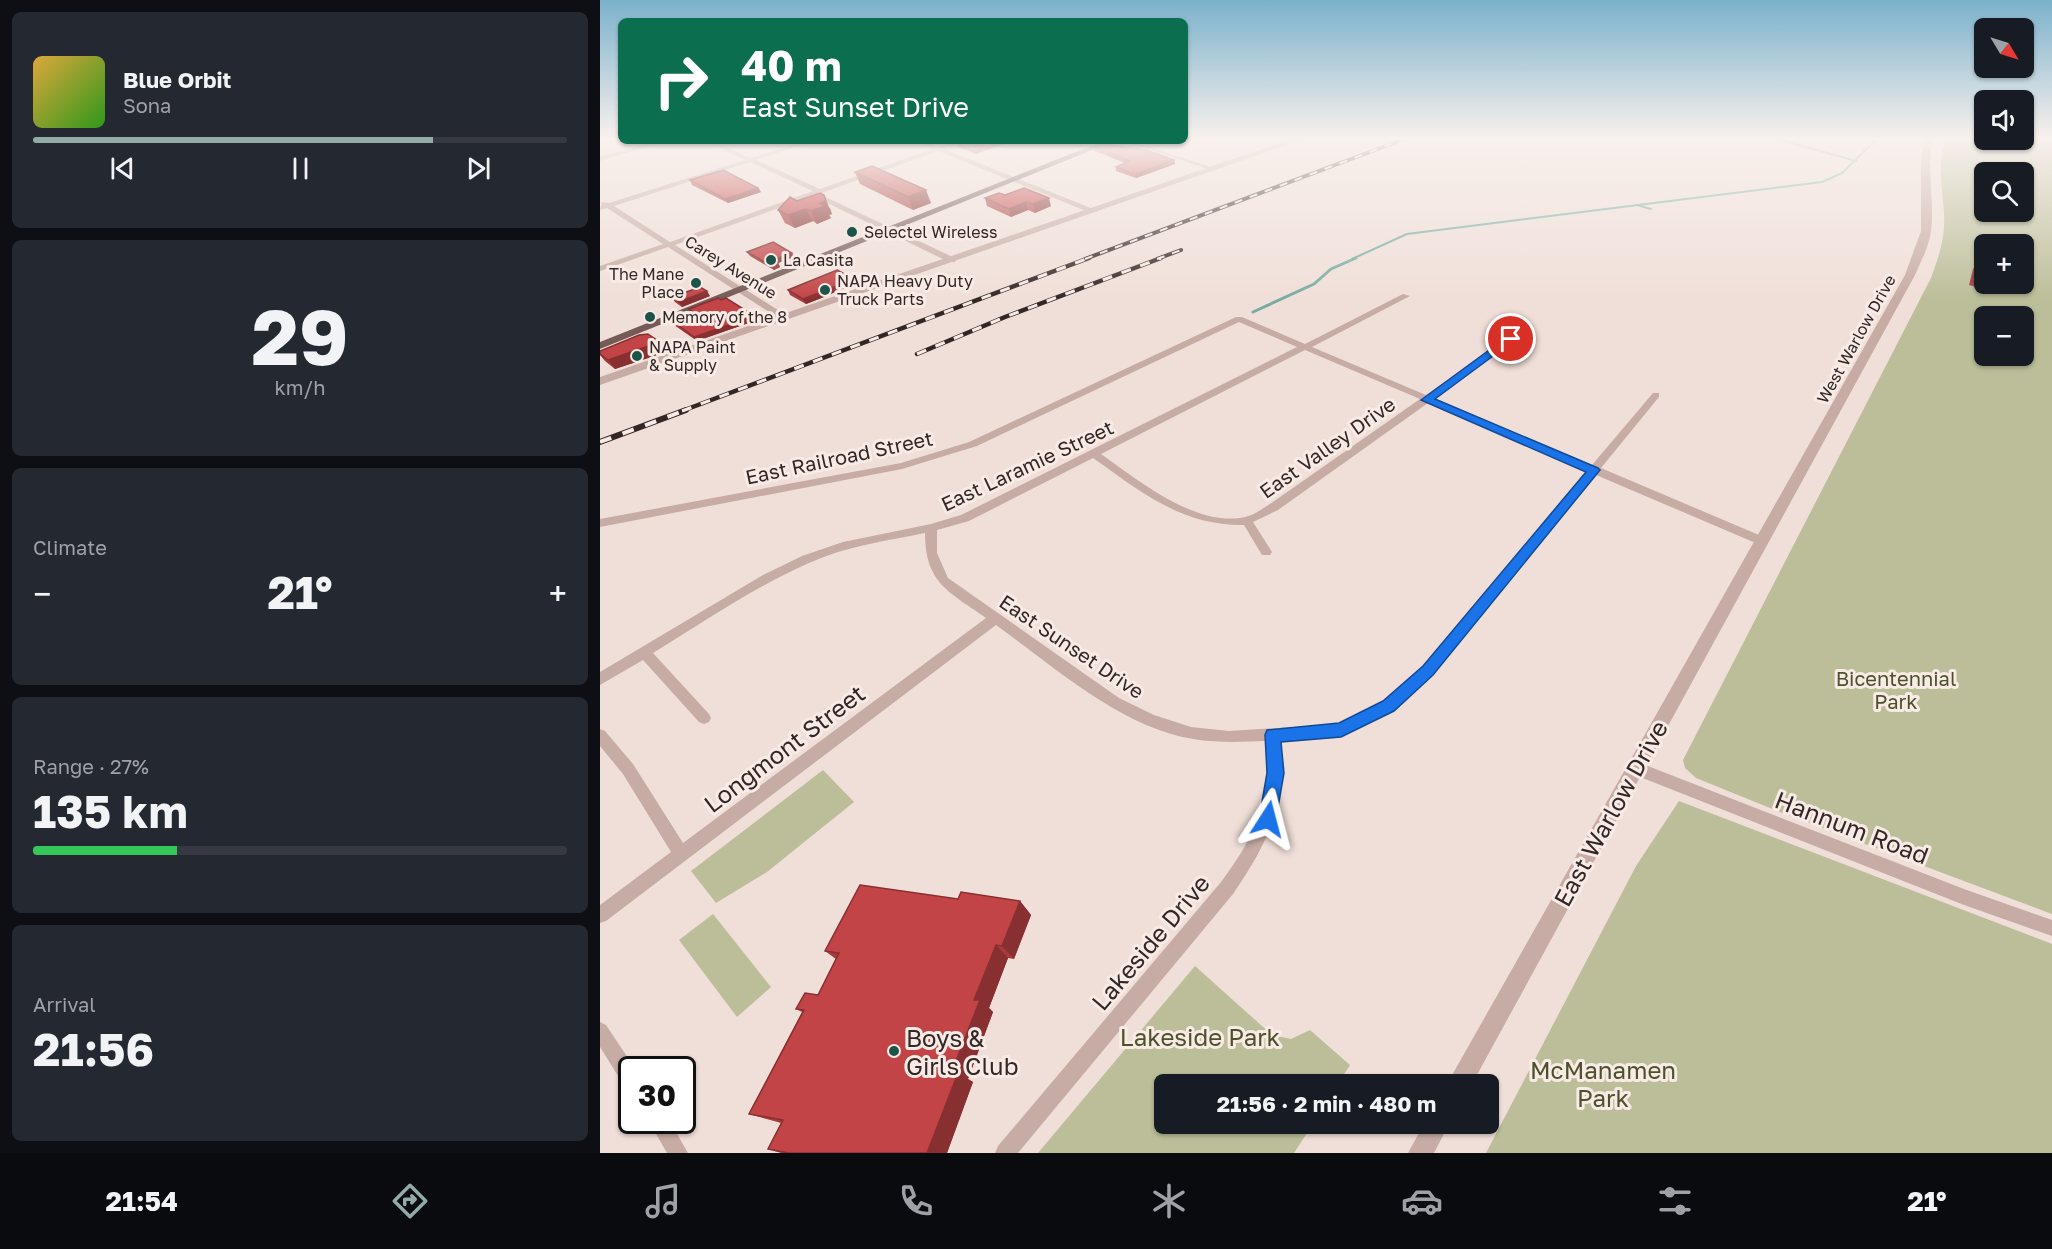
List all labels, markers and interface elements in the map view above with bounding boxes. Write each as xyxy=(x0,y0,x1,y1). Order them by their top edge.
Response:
north arrow xyxy=(1974,18,2034,78)
map controls xyxy=(1974,18,2034,366)
text: 40 m xyxy=(741,40,842,90)
icon: right xyxy=(642,42,720,120)
text: Blue Orbit xyxy=(123,66,231,93)
button: sound xyxy=(1974,90,2034,150)
text: East Sunset Drive xyxy=(741,91,969,123)
text: Sona xyxy=(123,93,171,117)
icon: previous xyxy=(106,152,139,185)
icon: pause xyxy=(284,152,317,185)
icon: next xyxy=(462,152,495,185)
button: search xyxy=(1974,162,2034,222)
place label: Selectel Wireless xyxy=(864,222,998,242)
marker: Selectel Wireless xyxy=(845,225,859,239)
street label: Carey Avenue xyxy=(681,231,781,303)
button: + xyxy=(1974,234,2034,294)
place label: La Casita xyxy=(783,250,853,270)
marker: La Casita xyxy=(764,253,778,267)
place label: The Mane Place xyxy=(609,264,684,302)
place label: NAPA Heavy Duty Truck Parts xyxy=(837,271,973,309)
street label: West Warlow Drive xyxy=(1812,271,1900,407)
marker: The Mane Place xyxy=(689,276,703,290)
marker: NAPA Heavy Duty Truck Parts xyxy=(818,283,832,297)
text: 29 xyxy=(251,289,349,382)
button: − xyxy=(1974,306,2034,366)
place label: Memory of the 8 xyxy=(662,307,787,327)
marker: Memory of the 8 xyxy=(643,310,657,324)
pin xyxy=(1485,313,1536,364)
icon: arrive xyxy=(1494,322,1527,355)
place label: NAPA Paint & Supply xyxy=(649,337,736,375)
marker: NAPA Paint & Supply xyxy=(630,349,644,363)
text: km/h xyxy=(275,375,325,399)
street label: East Valley Drive xyxy=(1255,391,1399,503)
street label: East Laramie Street xyxy=(937,414,1117,516)
street label: East Railroad Street xyxy=(743,425,935,489)
text: Climate xyxy=(33,535,107,559)
text: 21° xyxy=(267,565,333,619)
text: − xyxy=(33,574,51,613)
text: + xyxy=(549,574,567,613)
street label: East Sunset Drive xyxy=(995,589,1149,703)
park label: Bicentennial Park xyxy=(1836,666,1956,713)
street label: Longmont Street xyxy=(698,678,870,818)
street label: East Warlow Drive xyxy=(1547,715,1673,911)
text: Range · 27% xyxy=(33,754,149,778)
text: 135 km xyxy=(33,784,188,838)
street label: Hannum Road xyxy=(1771,784,1933,870)
position arrow xyxy=(1236,787,1300,851)
street label: Lakeside Drive xyxy=(1085,868,1215,1016)
text: Arrival xyxy=(33,992,96,1016)
text: 21:56 xyxy=(33,1022,154,1076)
park label: Lakeside Park xyxy=(1120,1022,1280,1051)
place label: Boys & Girls Club xyxy=(906,1023,1018,1080)
marker: Boys & Girls Club xyxy=(887,1044,901,1058)
park label: McManamen Park xyxy=(1530,1055,1676,1112)
speed limit sign: 30 xyxy=(618,1056,696,1134)
text: 21:56 · 2 min · 480 m xyxy=(1217,1090,1436,1117)
icon: directions xyxy=(389,1180,431,1222)
icon: music xyxy=(642,1180,684,1222)
icon: phone xyxy=(895,1180,937,1222)
icon: climate xyxy=(1148,1180,1190,1222)
icon: car xyxy=(1401,1180,1443,1222)
icon: filters xyxy=(1654,1180,1696,1222)
text: 21:54 xyxy=(106,1185,178,1217)
text: 21° xyxy=(1907,1185,1946,1217)

